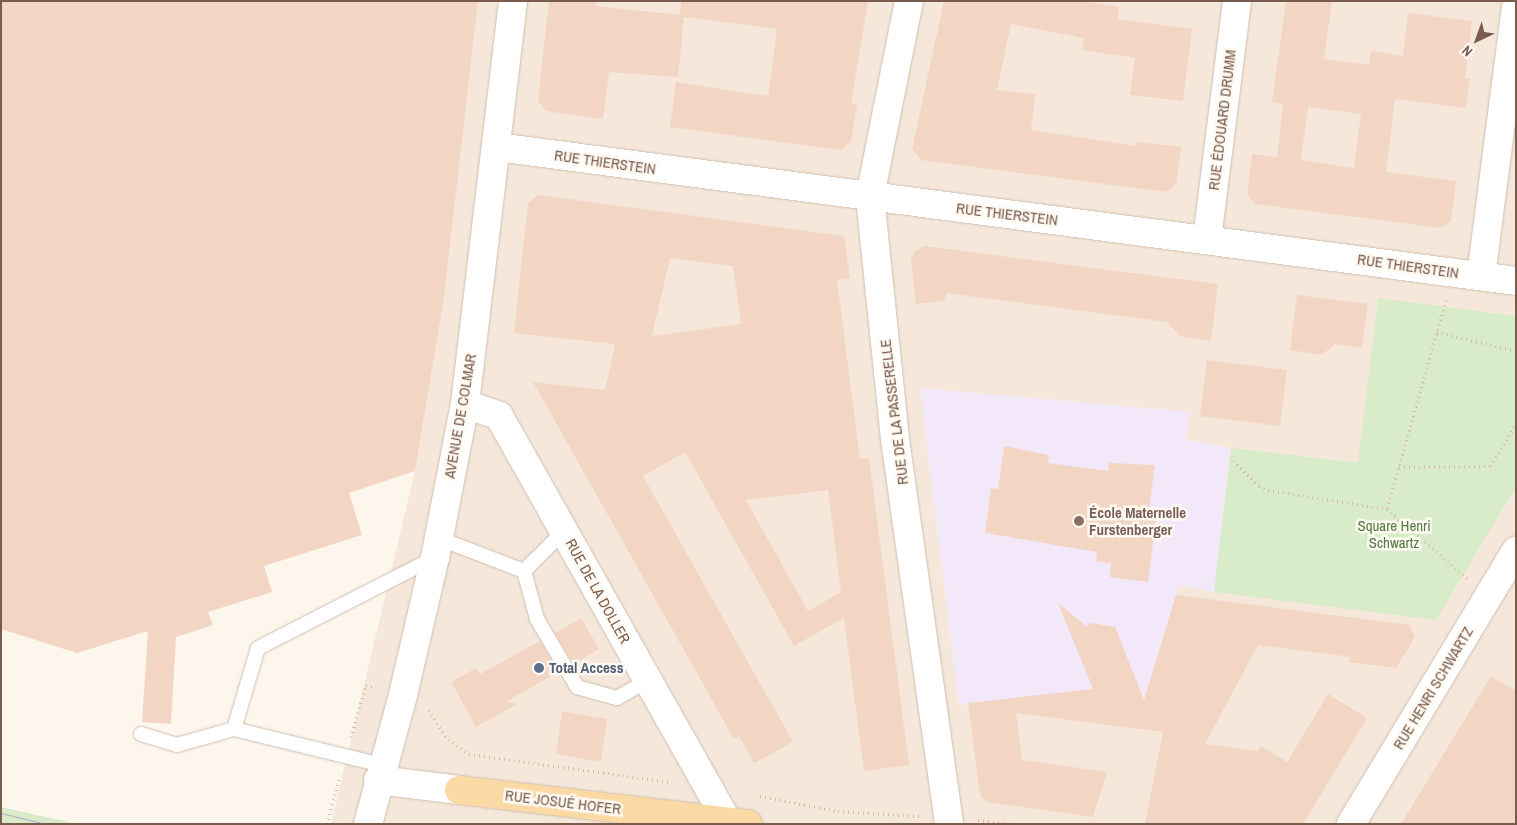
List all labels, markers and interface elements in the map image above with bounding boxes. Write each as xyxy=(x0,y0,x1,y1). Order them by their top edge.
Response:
north arrow xyxy=(1452,15,1502,65)
text: N xyxy=(1458,42,1476,61)
street label: RUE ÉDOUARD DRUMM xyxy=(1204,49,1240,191)
street label: RUE THIERSTEIN xyxy=(553,146,657,178)
street label: RUE THIERSTEIN xyxy=(955,199,1059,229)
street label: RUE THIERSTEIN xyxy=(1356,250,1460,282)
street label: RUE DE LA PASSERELLE xyxy=(876,338,912,486)
street label: AVENUE DE COLMAR xyxy=(440,352,480,480)
place label: École Maternelle Furstenberger xyxy=(1089,503,1186,538)
marker: École Maternelle Furstenberger xyxy=(1073,515,1085,527)
park label: Square Henri Schwartz xyxy=(1357,516,1431,551)
street label: RUE DE LA DOLLER xyxy=(562,535,634,647)
street label: RUE HENRI SCHWARTZ xyxy=(1389,623,1477,753)
place label: Total Access xyxy=(549,659,624,677)
marker: Total Access xyxy=(533,662,545,674)
street label: RUE JOSUÉ HOFER xyxy=(504,786,622,818)

